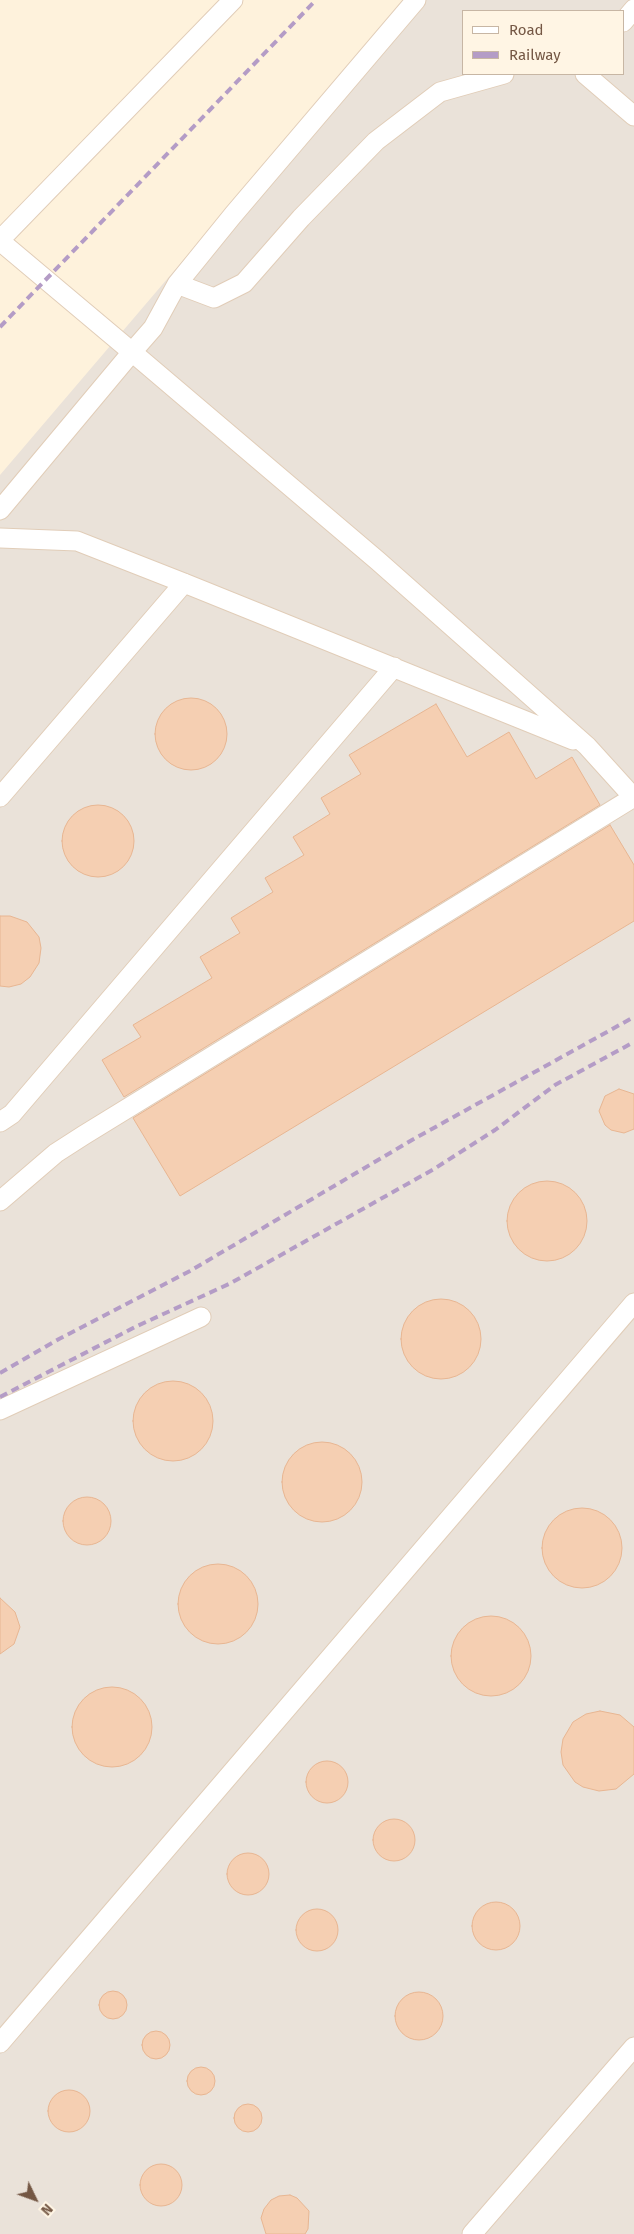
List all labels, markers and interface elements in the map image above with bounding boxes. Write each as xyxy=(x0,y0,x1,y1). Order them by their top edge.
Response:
legend xyxy=(462,10,624,75)
text: Road xyxy=(509,21,544,39)
text: Railway xyxy=(509,46,561,64)
north arrow xyxy=(10,2174,60,2224)
text: N xyxy=(37,2200,56,2219)

